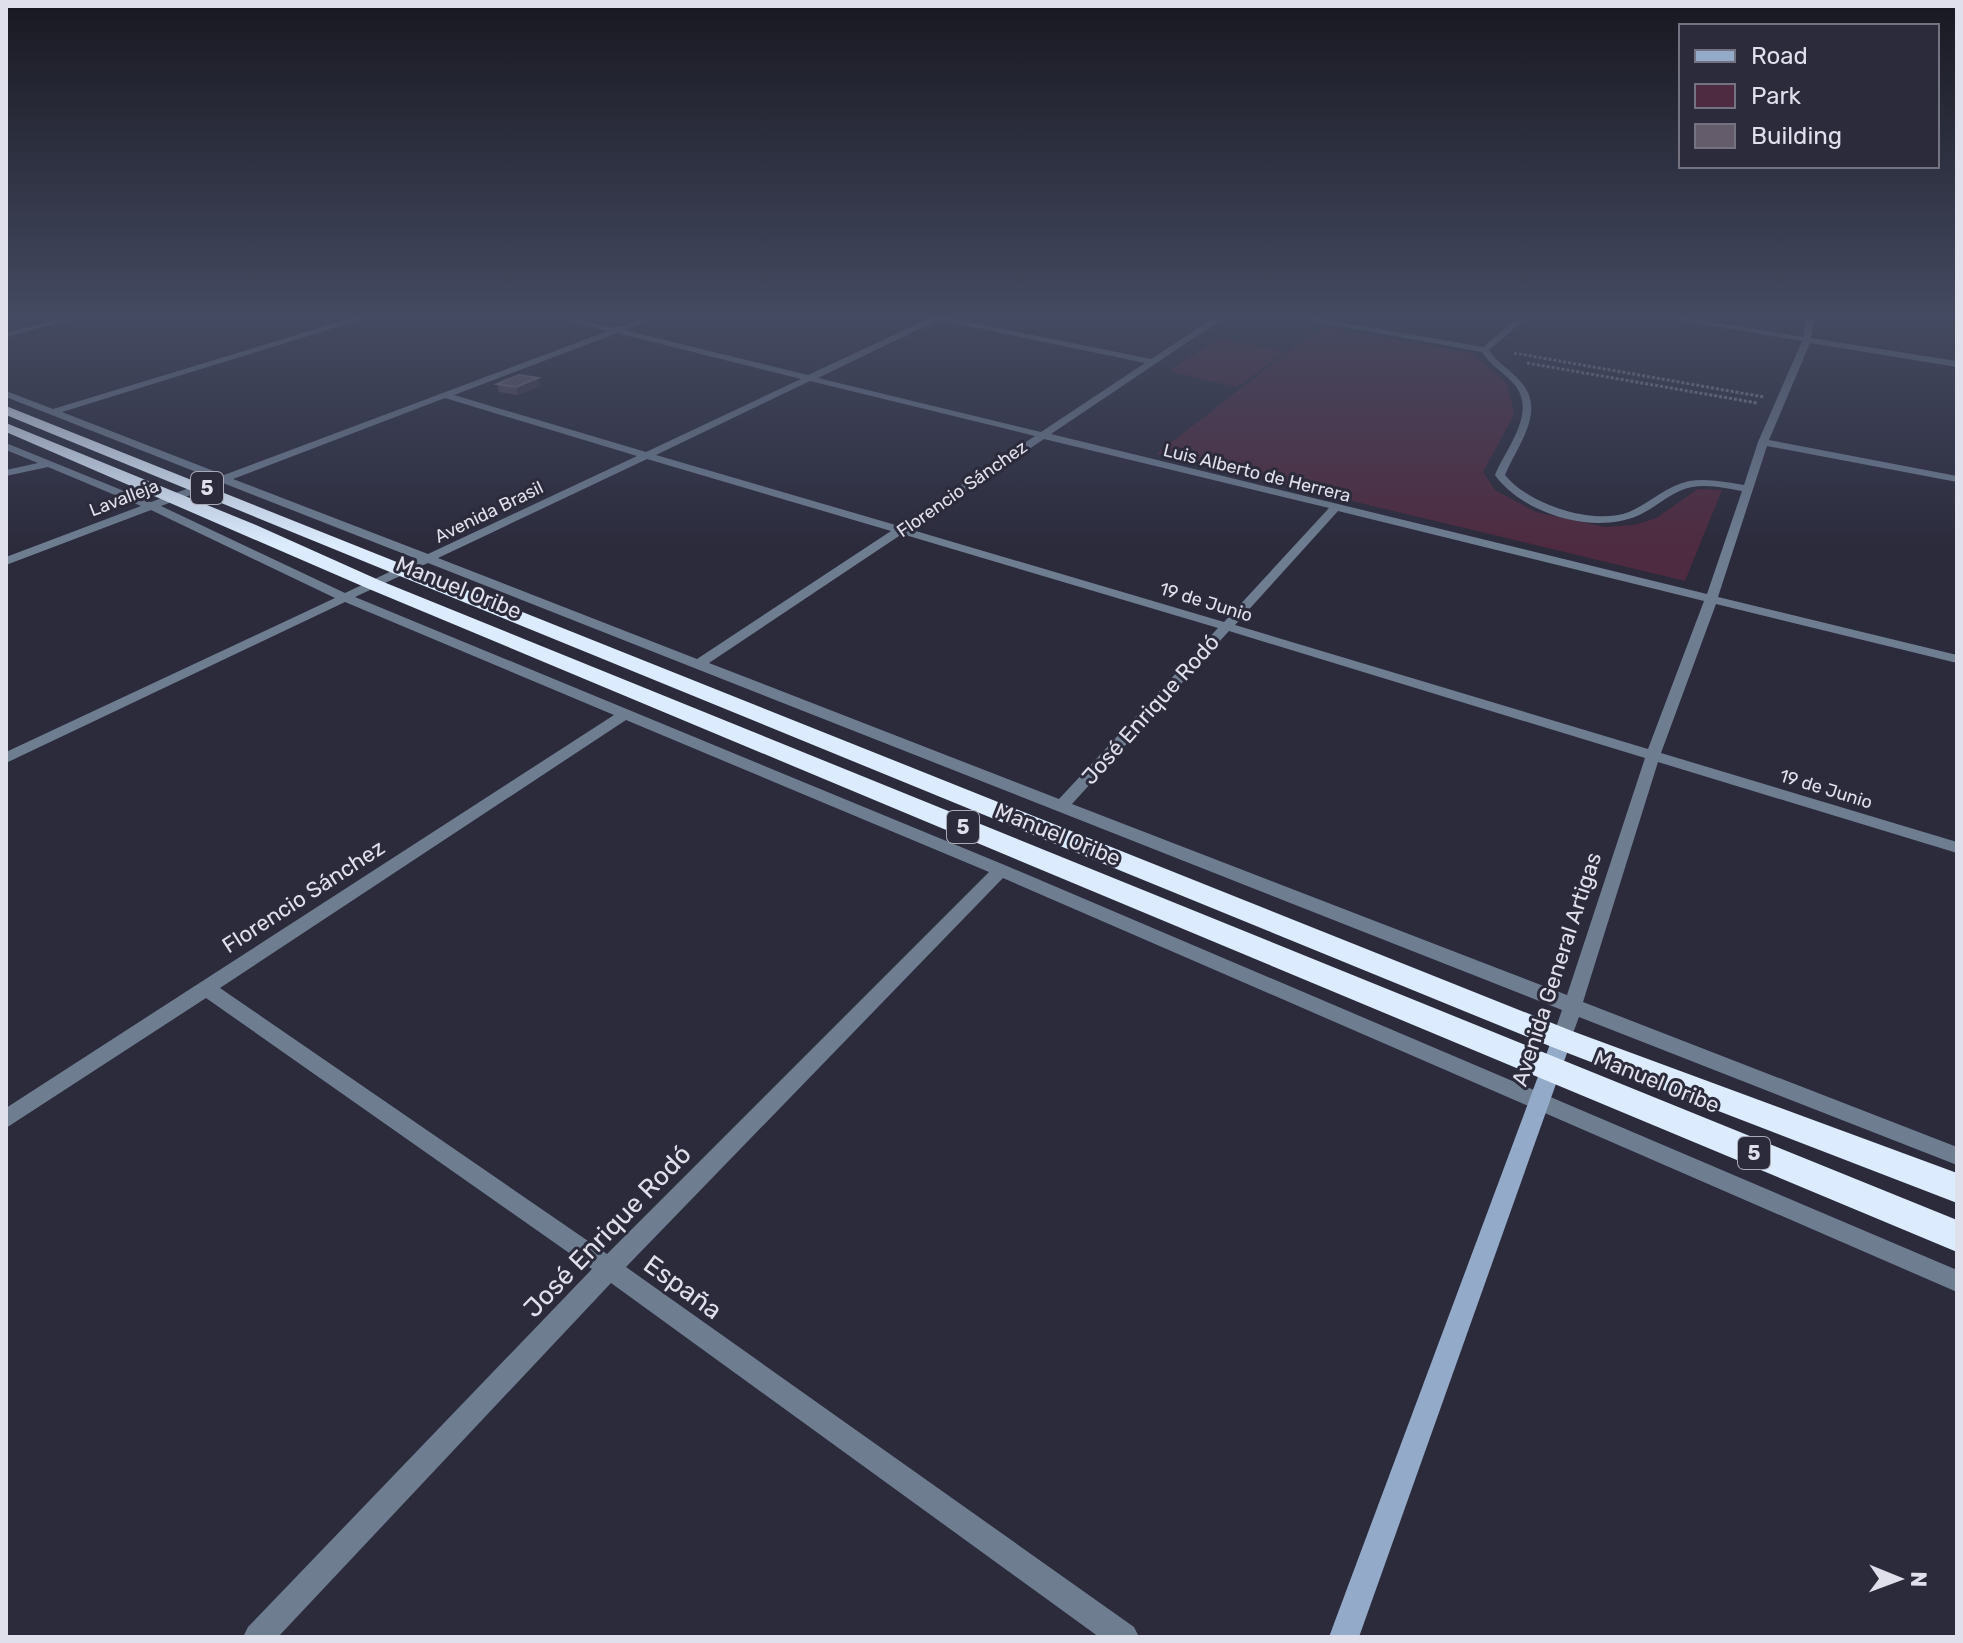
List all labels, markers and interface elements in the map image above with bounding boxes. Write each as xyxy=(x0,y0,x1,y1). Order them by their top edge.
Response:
legend xyxy=(1679,24,1939,168)
text: Road xyxy=(1751,42,1808,70)
text: Park xyxy=(1751,82,1802,110)
text: Building xyxy=(1751,122,1842,150)
street label: Florencio Sánchez xyxy=(893,436,1031,542)
street label: Luis Alberto de Herrera xyxy=(1161,439,1353,507)
road number: 5 xyxy=(191,472,223,504)
street label: Lavalleja xyxy=(86,475,162,521)
street label: Avenida Brasil xyxy=(431,476,547,548)
street label: Manuel Oribe xyxy=(392,550,526,625)
street label: 19 de Junio xyxy=(1157,577,1255,627)
street label: José Enrique Rodó xyxy=(1076,629,1225,790)
street label: 19 de Junio xyxy=(1777,764,1875,814)
street label: Manuel Oribe xyxy=(991,797,1125,872)
road number: 5 xyxy=(947,811,979,843)
street label: Florencio Sánchez xyxy=(217,834,390,959)
street label: Avenida General Artigas xyxy=(1506,849,1607,1090)
street label: Manuel Oribe xyxy=(1590,1044,1724,1119)
road number: 5 xyxy=(1738,1137,1770,1169)
street label: José Enrique Rodó xyxy=(517,1139,698,1324)
street label: España xyxy=(638,1249,728,1326)
north arrow xyxy=(1859,1539,1939,1619)
text: N xyxy=(1905,1571,1932,1587)

